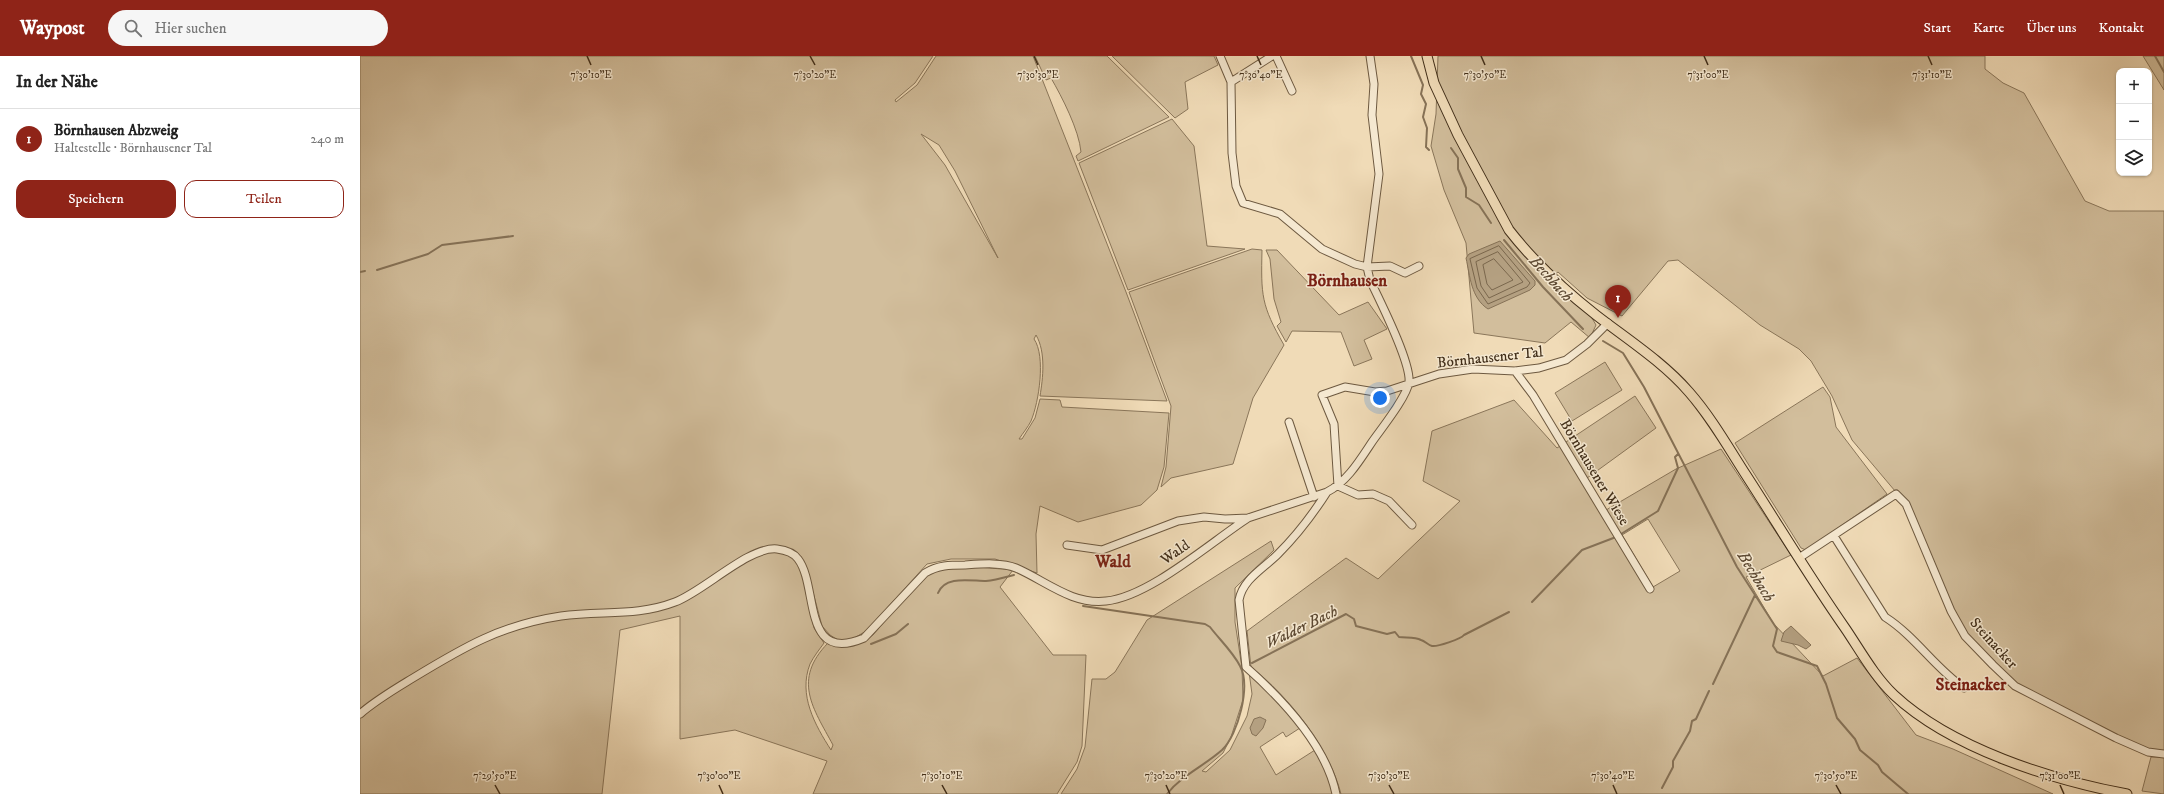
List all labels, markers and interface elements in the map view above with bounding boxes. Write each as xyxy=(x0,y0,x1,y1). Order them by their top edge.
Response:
search box xyxy=(108,10,388,46)
text: Waypost xyxy=(20,17,84,40)
icon: search xyxy=(122,17,144,39)
text: Hier suchen xyxy=(154,19,227,38)
text: Start xyxy=(1924,19,1951,37)
text: Karte xyxy=(1973,19,2004,37)
text: Über uns xyxy=(2026,19,2076,37)
text: Kontakt xyxy=(2098,19,2144,37)
map controls xyxy=(2116,68,2152,176)
button: + xyxy=(2116,68,2152,104)
text: 7°30'10"E xyxy=(570,69,612,81)
text: 7°30'20"E xyxy=(794,69,836,81)
text: 7°30'30"E xyxy=(1017,69,1059,81)
text: 7°30'40"E xyxy=(1239,69,1283,81)
text: 7°30'50"E xyxy=(1464,69,1506,81)
text: 7°31'00"E xyxy=(1687,69,1729,81)
text: 7°31'10"E xyxy=(1912,69,1952,81)
text: In der Nähe xyxy=(16,71,98,93)
button: − xyxy=(2116,104,2152,140)
text: Börnhausen Abzweig xyxy=(54,121,178,140)
text: 1 xyxy=(27,131,31,147)
text: 240 m xyxy=(311,131,344,147)
text: Haltestelle · Börnhausener Tal xyxy=(54,140,212,156)
button: layers xyxy=(2116,140,2152,176)
button: Speichern xyxy=(16,180,176,218)
button: Teilen xyxy=(184,180,344,218)
water label: Bechbach xyxy=(1525,251,1577,306)
district label: Börnhausen xyxy=(1307,270,1387,292)
pin: 1 xyxy=(1605,285,1631,318)
street label: Börnhausener Tal xyxy=(1436,342,1545,373)
your location xyxy=(1370,388,1390,408)
street label: Börnhausener Wiese xyxy=(1555,416,1634,529)
street label: Wald xyxy=(1156,535,1194,570)
water label: Bechbach xyxy=(1733,547,1779,605)
district label: Wald xyxy=(1094,551,1131,573)
water label: Walder Bach xyxy=(1262,601,1341,653)
street label: Steinacker xyxy=(1966,614,2022,673)
district label: Steinacker xyxy=(1936,674,2007,696)
text: 7°29'50"E xyxy=(473,770,517,782)
text: 7°30'00"E xyxy=(698,770,740,782)
text: 7°30'10"E xyxy=(921,770,963,782)
text: 7°30'20"E xyxy=(1145,770,1187,782)
text: 7°30'30"E xyxy=(1368,770,1410,782)
text: 7°30'40"E xyxy=(1591,770,1635,782)
text: 7°30'50"E xyxy=(1815,770,1857,782)
text: 7°31'00"E xyxy=(2039,770,2081,782)

